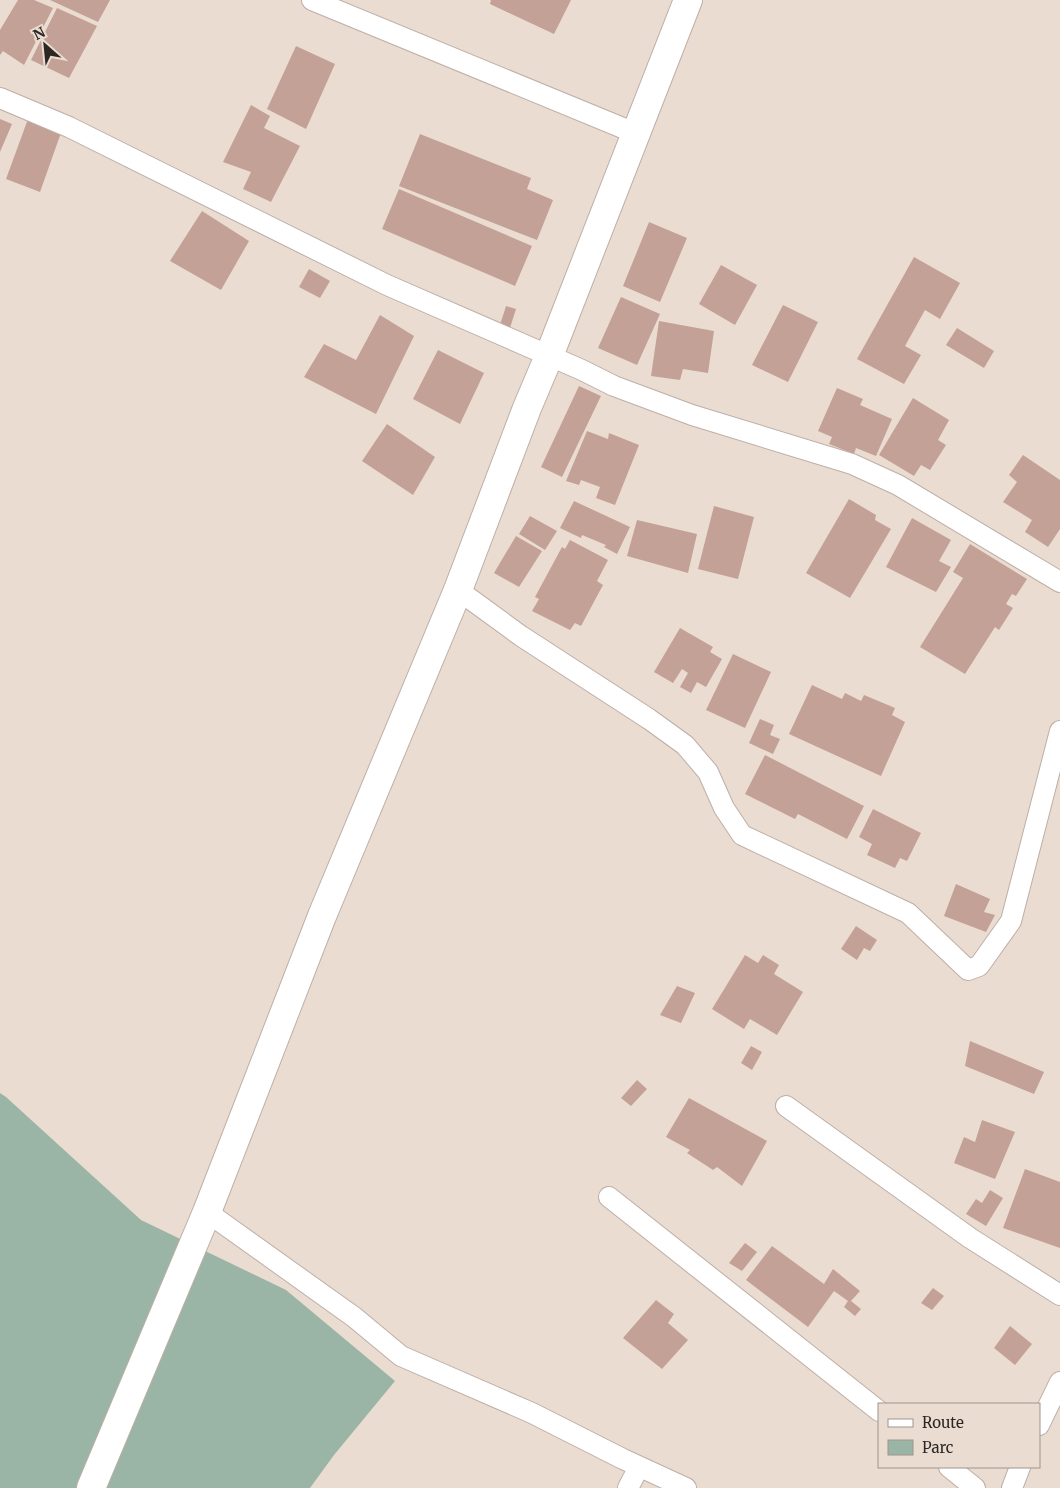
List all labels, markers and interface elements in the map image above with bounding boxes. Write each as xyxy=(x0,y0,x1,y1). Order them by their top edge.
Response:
north arrow xyxy=(20,20,70,70)
text: N xyxy=(30,23,48,44)
legend xyxy=(878,1403,1040,1468)
text: Route xyxy=(922,1413,964,1432)
text: Parc xyxy=(922,1438,954,1457)

